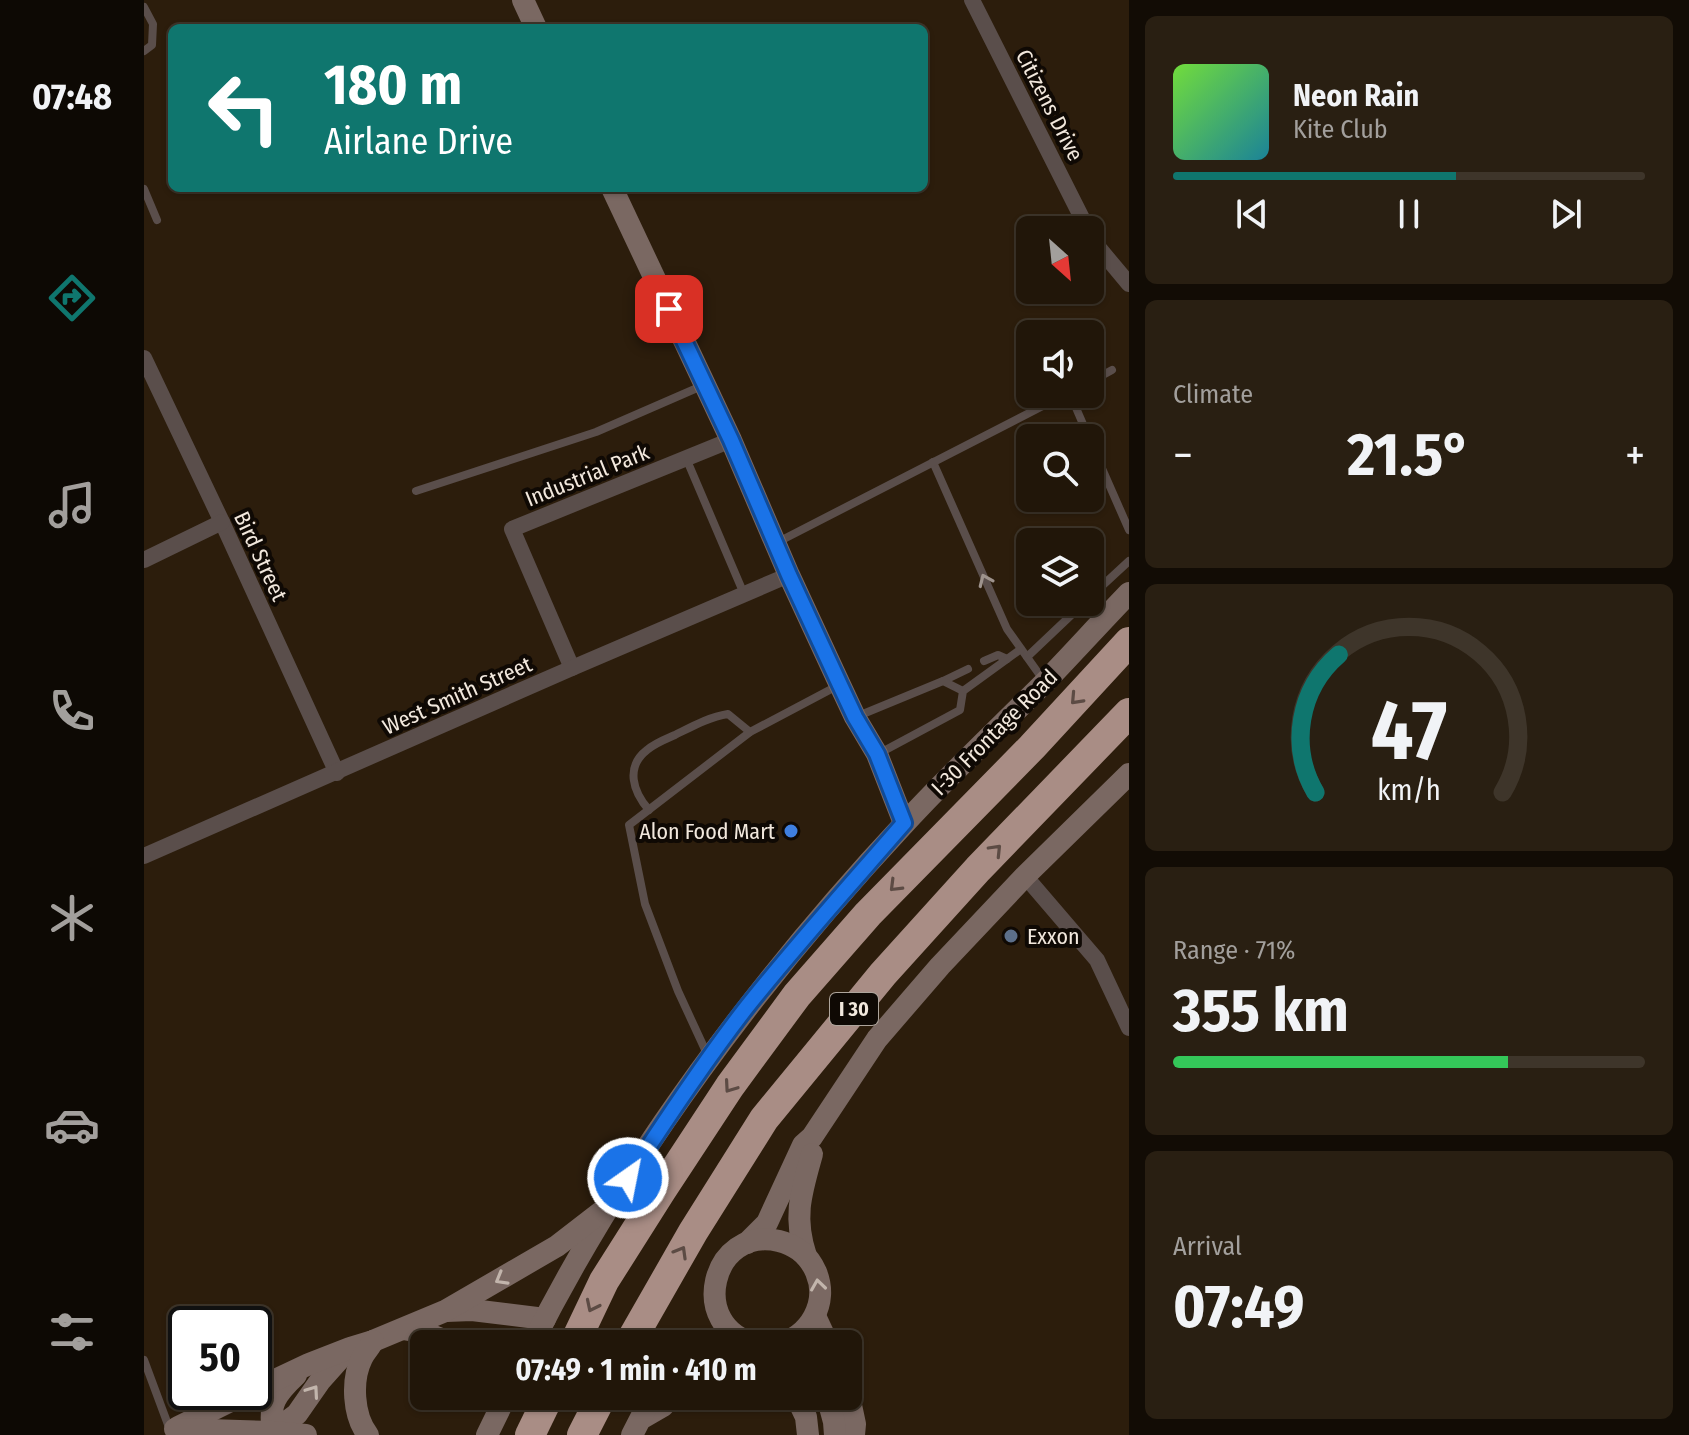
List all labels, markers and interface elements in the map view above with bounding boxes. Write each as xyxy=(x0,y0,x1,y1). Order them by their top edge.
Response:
street label: Citizens Drive xyxy=(1010,45,1089,166)
text: 180 m xyxy=(324,52,462,119)
icon: left xyxy=(192,56,296,160)
text: 07:48 xyxy=(32,75,112,119)
text: Neon Rain xyxy=(1293,78,1419,114)
text: Kite Club xyxy=(1293,114,1388,145)
text: Airlane Drive xyxy=(324,120,513,164)
icon: previous xyxy=(1230,192,1274,236)
icon: pause xyxy=(1387,192,1431,236)
icon: next xyxy=(1544,192,1588,236)
north arrow xyxy=(1016,216,1104,304)
map controls xyxy=(1016,216,1104,616)
icon: directions xyxy=(44,270,100,326)
pin xyxy=(635,275,703,343)
icon: arrive xyxy=(647,287,691,331)
button: sound xyxy=(1016,320,1104,408)
text: Climate xyxy=(1173,379,1253,410)
text: 21.5° xyxy=(1347,419,1471,491)
button: search xyxy=(1016,424,1104,512)
text: − xyxy=(1173,429,1193,482)
text: + xyxy=(1625,429,1645,482)
street label: Industrial Park xyxy=(521,438,654,513)
icon: music xyxy=(44,477,100,533)
street label: Bird Street xyxy=(228,507,293,606)
button: layers xyxy=(1016,528,1104,616)
one-way arrow xyxy=(979,574,995,588)
street label: West Smith Street xyxy=(378,650,537,740)
street label: I-30 Frontage Road xyxy=(926,664,1063,801)
text: 47 xyxy=(1371,681,1447,781)
icon: phone xyxy=(44,683,100,739)
one-way arrow xyxy=(1072,690,1086,705)
text: km/h xyxy=(1377,774,1441,809)
place label: Alon Food Mart xyxy=(639,818,776,845)
marker: Alon Food Mart xyxy=(782,822,800,840)
one-way arrow xyxy=(987,845,1001,859)
one-way arrow xyxy=(890,877,904,891)
icon: climate xyxy=(44,890,100,946)
place label: Exxon xyxy=(1027,923,1080,950)
marker: Exxon xyxy=(1002,927,1020,945)
text: Range · 71% xyxy=(1173,935,1296,966)
text: 355 km xyxy=(1173,975,1349,1047)
road number: I 30 xyxy=(830,993,878,1025)
one-way arrow xyxy=(725,1078,740,1092)
icon: car xyxy=(44,1097,100,1153)
position arrow xyxy=(586,1136,670,1220)
text: Arrival xyxy=(1173,1231,1242,1262)
one-way arrow xyxy=(671,1246,687,1261)
one-way arrow xyxy=(495,1269,510,1285)
text: 07:49 xyxy=(1173,1271,1304,1343)
one-way arrow xyxy=(809,1279,826,1292)
one-way arrow xyxy=(586,1298,602,1313)
icon: filters xyxy=(44,1304,100,1360)
speed limit sign: 50 xyxy=(168,1306,272,1410)
text: 07:49 · 1 min · 410 m xyxy=(515,1352,757,1388)
one-way arrow xyxy=(303,1386,318,1400)

